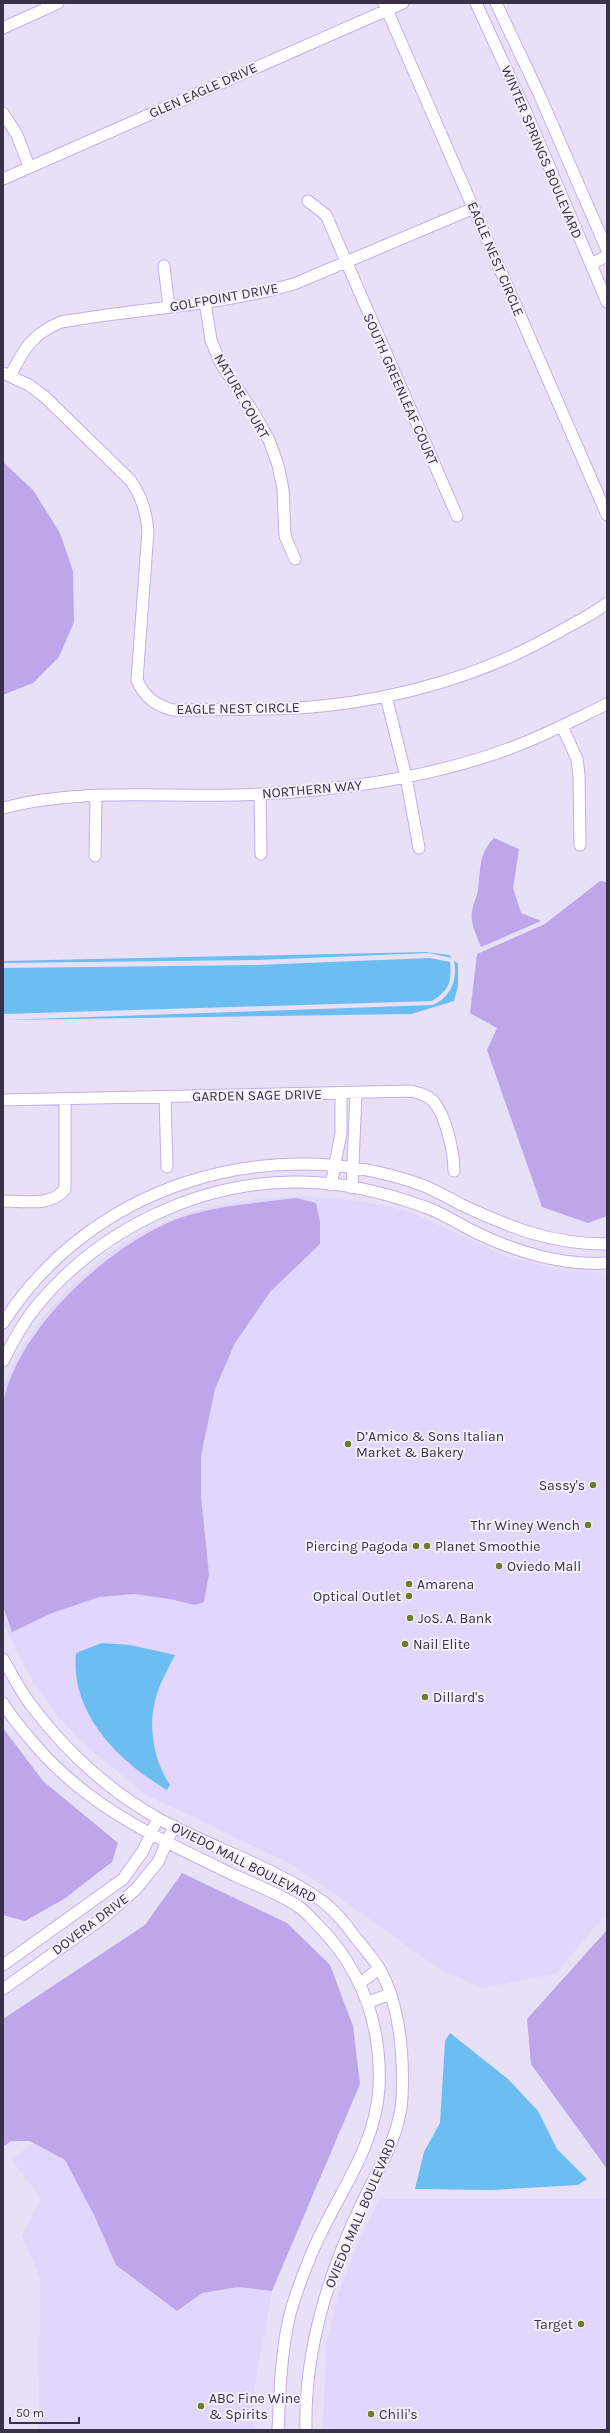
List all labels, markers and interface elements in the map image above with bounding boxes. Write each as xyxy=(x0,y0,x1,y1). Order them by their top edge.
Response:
street label: GLEN EAGLE DRIVE xyxy=(147,59,260,122)
street label: WINTER SPRINGS BOULEVARD xyxy=(497,63,586,241)
street label: EAGLE NEST CIRCLE xyxy=(464,199,527,319)
street label: GOLFPOINT DRIVE xyxy=(168,280,280,315)
street label: SOUTH GREENLEAF COURT xyxy=(359,311,442,468)
street label: NATURE COURT xyxy=(210,351,273,442)
street label: EAGLE NEST CIRCLE xyxy=(176,699,300,718)
street label: NORTHERN WAY xyxy=(261,777,363,802)
street label: GARDEN SAGE DRIVE xyxy=(192,1086,322,1105)
place label: D’Amico & Sons Italian Market & Bakery xyxy=(356,1428,504,1461)
marker: D’Amico & Sons Italian Market & Bakery xyxy=(343,1439,353,1449)
place label: Sassy's xyxy=(539,1477,585,1494)
marker: Sassy's xyxy=(588,1480,598,1490)
place label: Thr Winey Wench xyxy=(471,1517,580,1534)
marker: Thr Winey Wench xyxy=(583,1520,593,1530)
place label: Piercing Pagoda xyxy=(306,1538,408,1555)
place label: Planet Smoothie xyxy=(435,1538,541,1555)
marker: Piercing Pagoda xyxy=(411,1541,421,1551)
marker: Planet Smoothie xyxy=(422,1541,432,1551)
place label: Oviedo Mall xyxy=(507,1558,581,1575)
marker: Oviedo Mall xyxy=(494,1561,504,1571)
place label: Amarena xyxy=(417,1576,474,1593)
marker: Amarena xyxy=(404,1579,414,1589)
place label: Optical Outlet xyxy=(313,1588,401,1605)
marker: Optical Outlet xyxy=(404,1591,414,1601)
place label: JoS. A. Bank xyxy=(418,1610,492,1627)
marker: JoS. A. Bank xyxy=(405,1613,415,1623)
place label: Nail Elite xyxy=(413,1636,470,1653)
marker: Nail Elite xyxy=(400,1639,410,1649)
place label: Dillard's xyxy=(433,1689,485,1706)
marker: Dillard's xyxy=(420,1692,430,1702)
street label: OVIEDO MALL BOULEVARD xyxy=(168,1818,319,1907)
street label: DOVERA DRIVE xyxy=(49,1890,132,1959)
street label: OVIEDO MALL BOULEVARD xyxy=(321,2136,400,2291)
place label: Target xyxy=(534,2316,573,2333)
marker: Target xyxy=(576,2319,586,2329)
place label: ABC Fine Wine & Spirits xyxy=(209,2390,300,2423)
scale bar xyxy=(10,2399,79,2425)
marker: ABC Fine Wine & Spirits xyxy=(196,2401,206,2411)
text: 50 m xyxy=(16,2406,44,2420)
place label: Chili's xyxy=(379,2406,418,2423)
marker: Chili's xyxy=(366,2409,376,2419)

